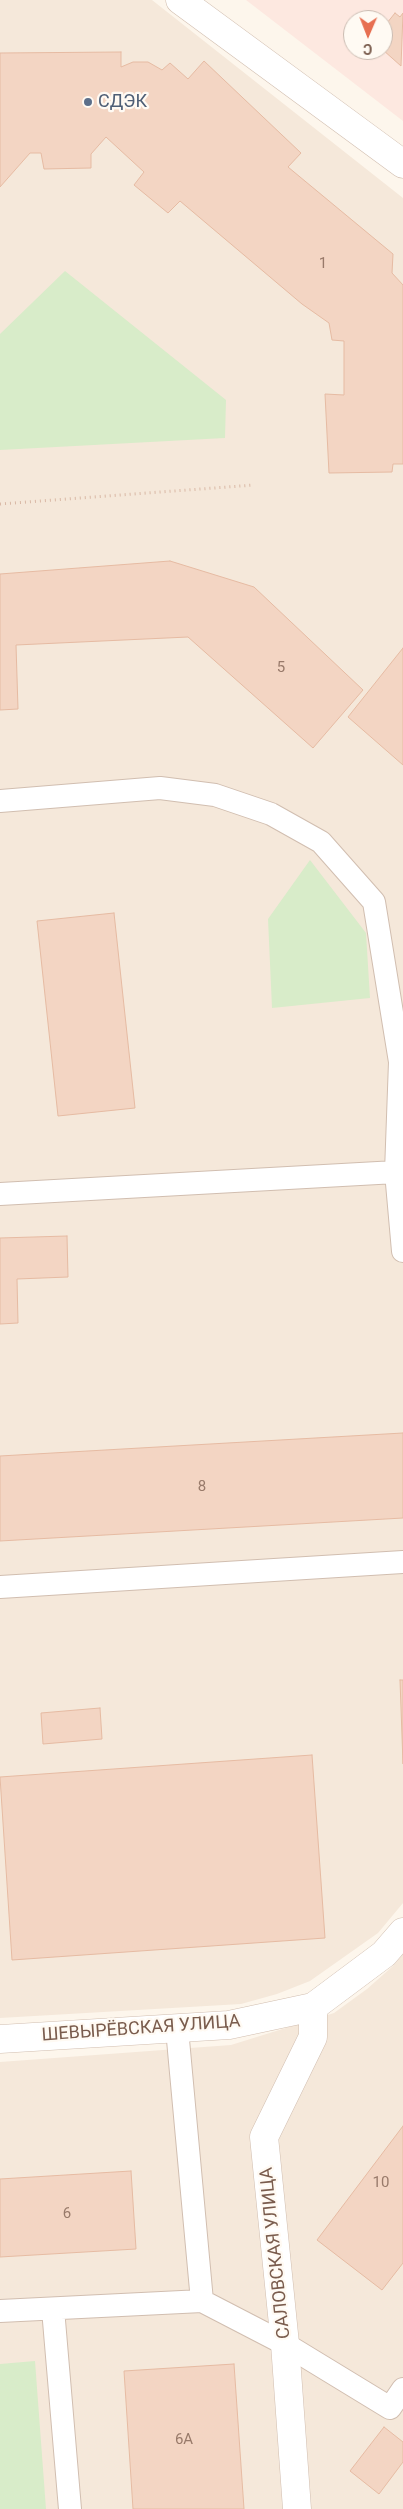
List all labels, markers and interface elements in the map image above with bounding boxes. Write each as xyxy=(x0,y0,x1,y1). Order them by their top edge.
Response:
north arrow xyxy=(343,10,393,60)
text: С xyxy=(363,41,372,57)
place label: СДЭК xyxy=(98,91,147,113)
marker: СДЭК xyxy=(82,96,94,108)
house number: 1 xyxy=(319,255,327,273)
house number: 5 xyxy=(277,659,285,677)
house number: 8 xyxy=(198,1478,206,1496)
street label: ШЕВЫРЁВСКАЯ УЛИЦА xyxy=(41,2011,241,2047)
street label: САЛОВСКАЯ УЛИЦА xyxy=(256,2166,296,2340)
house number: 10 xyxy=(373,2174,389,2192)
house number: 6 xyxy=(63,2205,71,2223)
house number: 6А xyxy=(175,2431,193,2449)

